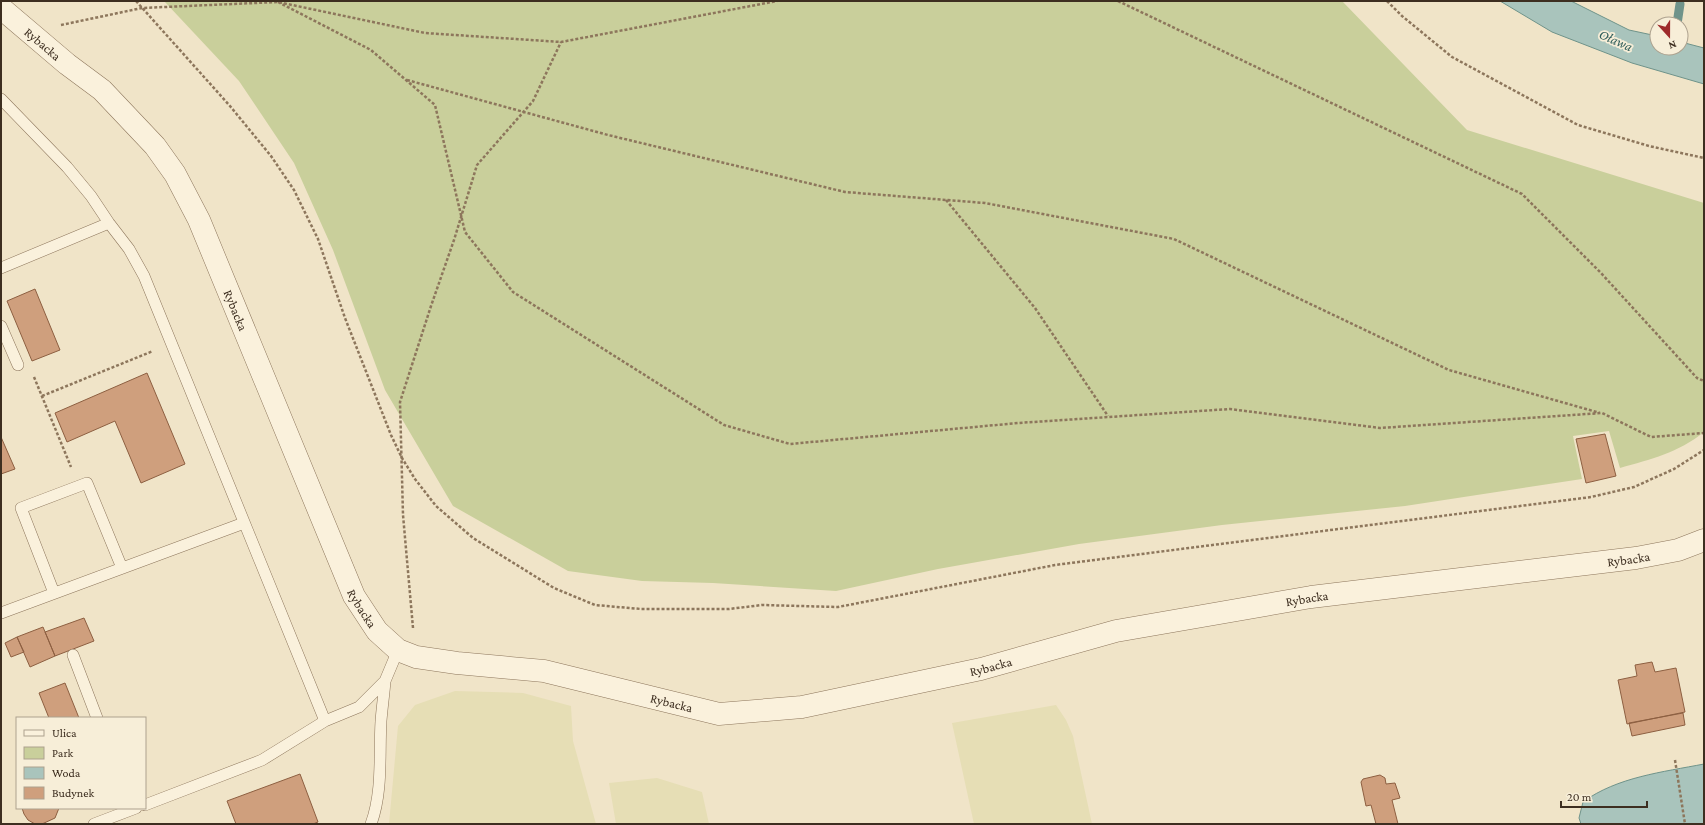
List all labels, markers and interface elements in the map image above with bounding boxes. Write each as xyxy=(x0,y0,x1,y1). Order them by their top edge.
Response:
north arrow xyxy=(1649,16,1689,56)
street label: Rybacka xyxy=(21,24,64,64)
water label: Oława xyxy=(1597,26,1636,55)
text: N xyxy=(1666,38,1678,52)
street label: Rybacka xyxy=(221,287,251,333)
street label: Rybacka xyxy=(1606,549,1651,569)
street label: Rybacka xyxy=(344,587,380,631)
street label: Rybacka xyxy=(1284,588,1329,609)
street label: Rybacka xyxy=(968,654,1014,679)
street label: Rybacka xyxy=(649,690,694,715)
legend xyxy=(16,717,146,809)
text: Ulica xyxy=(52,726,77,740)
text: Park xyxy=(52,746,74,760)
text: Woda xyxy=(52,766,81,780)
scale bar xyxy=(1561,783,1647,809)
text: Budynek xyxy=(52,786,95,800)
text: 20 m xyxy=(1567,790,1592,804)

